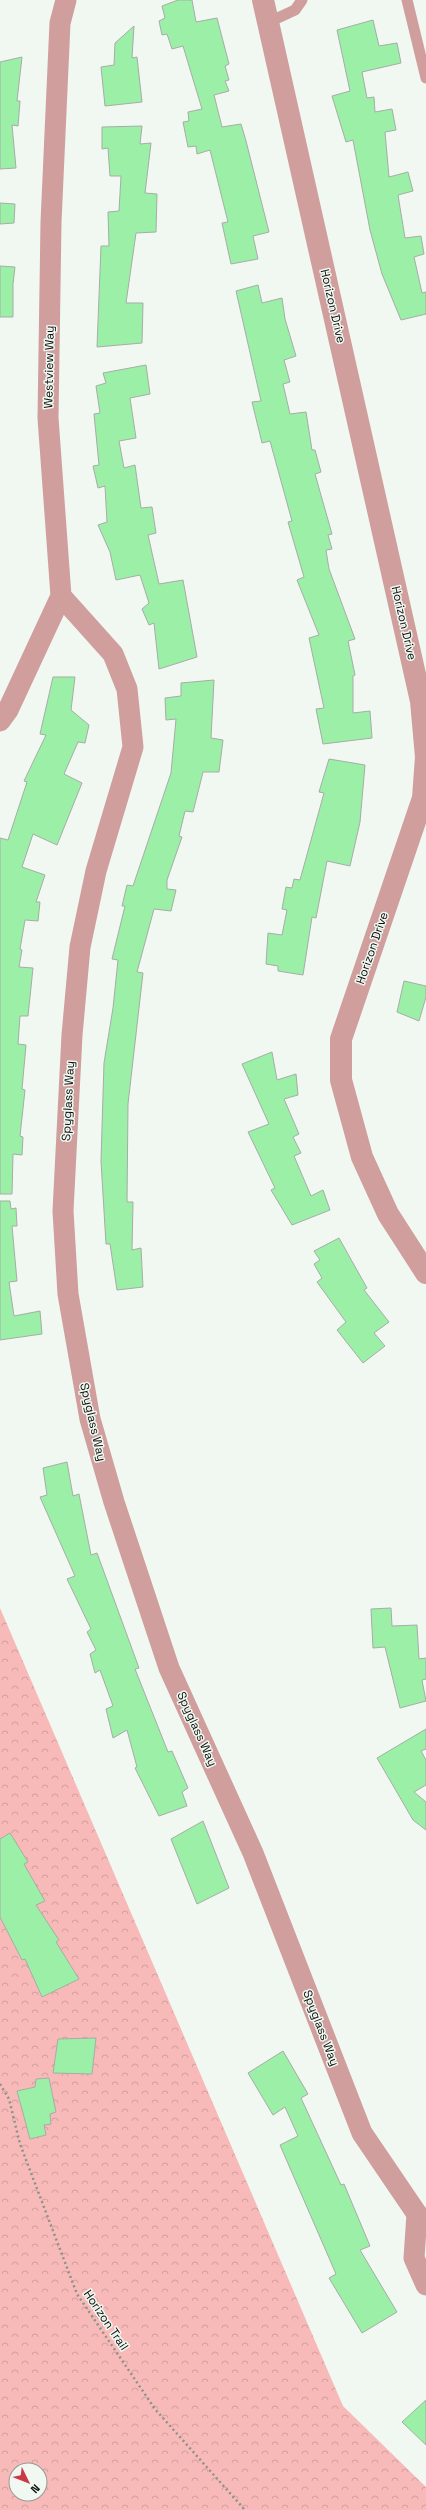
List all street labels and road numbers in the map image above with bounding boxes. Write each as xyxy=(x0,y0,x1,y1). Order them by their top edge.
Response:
street label: Horizon Drive xyxy=(317,267,349,345)
street label: Westview Way xyxy=(40,326,58,408)
street label: Horizon Drive xyxy=(388,584,420,662)
street label: Horizon Drive xyxy=(352,910,392,986)
street label: Spyglass Way xyxy=(58,1061,78,1141)
street label: Spyglass Way xyxy=(76,1381,110,1463)
street label: Spyglass Way xyxy=(173,1689,221,1769)
street label: Spyglass Way xyxy=(299,1988,343,2068)
street label: Horizon Trail xyxy=(80,2287,132,2353)

